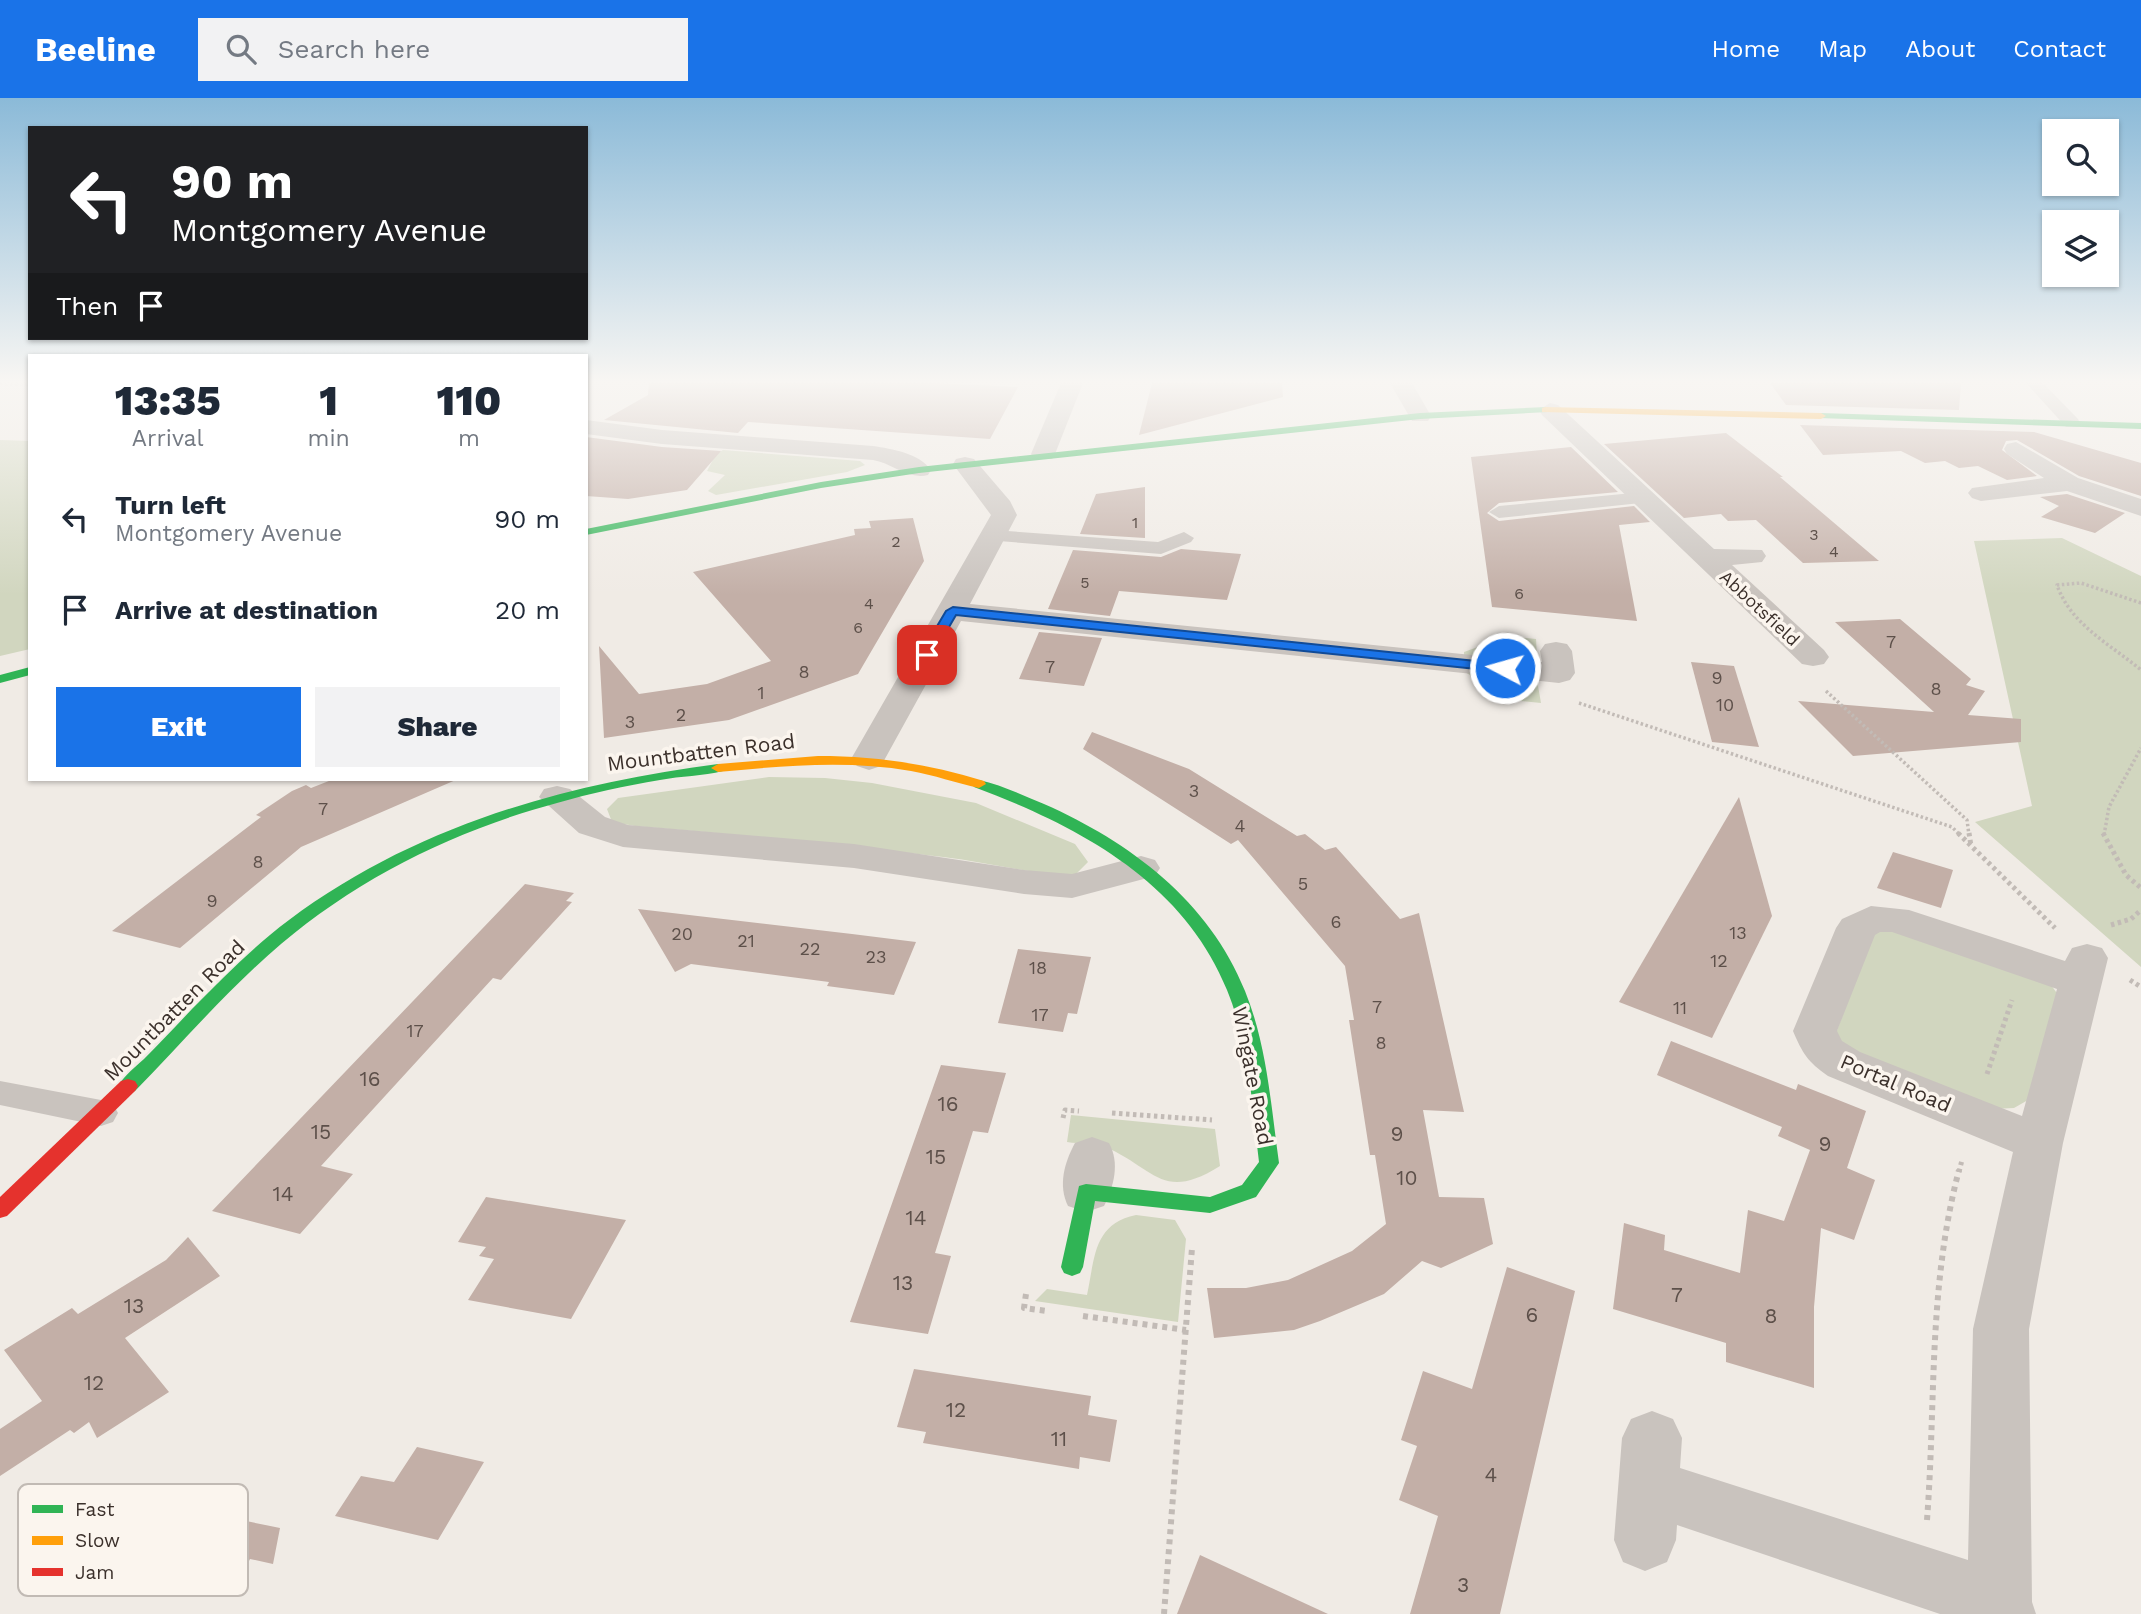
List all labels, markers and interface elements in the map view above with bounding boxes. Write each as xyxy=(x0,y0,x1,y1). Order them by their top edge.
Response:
search box xyxy=(198,18,688,81)
text: Beeline xyxy=(35,30,156,69)
icon: search xyxy=(222,30,260,68)
text: Search here xyxy=(278,34,430,64)
text: Home xyxy=(1712,35,1780,63)
text: Map xyxy=(1818,35,1867,63)
text: About xyxy=(1905,35,1975,63)
text: Contact xyxy=(2013,35,2106,63)
map controls xyxy=(2042,119,2119,287)
button: search xyxy=(2042,119,2119,196)
text: 90 m xyxy=(171,152,293,210)
icon: left xyxy=(56,154,147,245)
button: layers xyxy=(2042,210,2119,287)
text: Montgomery Avenue xyxy=(171,211,487,249)
icon: arrive xyxy=(132,287,170,325)
text: Then xyxy=(56,291,118,321)
text: 13:35 xyxy=(115,376,221,425)
text: 1 xyxy=(319,376,338,425)
text: 110 xyxy=(436,376,501,425)
text: Arrival xyxy=(132,425,204,452)
text: min xyxy=(308,425,350,452)
text: m xyxy=(458,425,480,452)
text: Turn left xyxy=(115,490,226,520)
icon: left xyxy=(56,500,94,538)
text: 90 m xyxy=(494,504,560,534)
house number: 1 xyxy=(1132,513,1138,532)
text: Montgomery Avenue xyxy=(115,520,342,547)
house number: 3 xyxy=(1809,525,1819,544)
house number: 2 xyxy=(891,532,901,551)
house number: 4 xyxy=(1829,542,1839,561)
street label: Abbotsfield xyxy=(1716,566,1804,650)
house number: 5 xyxy=(1080,573,1090,592)
house number: 6 xyxy=(1514,584,1524,603)
icon: arrive xyxy=(56,591,94,629)
house number: 4 xyxy=(864,594,874,613)
text: Arrive at destination xyxy=(115,595,378,625)
text: 20 m xyxy=(495,595,560,625)
house number: 6 xyxy=(853,618,863,637)
pin xyxy=(897,625,957,685)
position arrow xyxy=(1468,631,1542,705)
house number: 7 xyxy=(1886,631,1896,652)
icon: arrive xyxy=(908,636,946,674)
house number: 7 xyxy=(1045,656,1055,677)
house number: 8 xyxy=(798,661,810,682)
house number: 9 xyxy=(1711,667,1723,688)
house number: 8 xyxy=(1930,678,1942,699)
house number: 1 xyxy=(757,682,765,703)
button: Exit xyxy=(56,687,301,767)
button: Share xyxy=(315,687,560,767)
house number: 10 xyxy=(1716,694,1734,715)
house number: 2 xyxy=(676,704,686,725)
house number: 3 xyxy=(625,711,635,732)
street label: Mountbatten Road xyxy=(605,728,797,776)
house number: 3 xyxy=(1189,780,1199,801)
house number: 7 xyxy=(318,798,328,819)
house number: 4 xyxy=(1235,815,1246,836)
house number: 8 xyxy=(252,851,264,872)
house number: 5 xyxy=(1298,873,1308,894)
house number: 9 xyxy=(206,890,218,911)
house number: 6 xyxy=(1331,911,1341,932)
house number: 13 xyxy=(1729,922,1747,943)
house number: 20 xyxy=(671,923,693,944)
house number: 21 xyxy=(737,930,755,951)
street label: Mountbatten Road xyxy=(98,934,250,1086)
house number: 22 xyxy=(800,938,821,959)
house number: 23 xyxy=(866,946,887,967)
house number: 12 xyxy=(1710,950,1728,971)
house number: 18 xyxy=(1029,957,1047,978)
house number: 7 xyxy=(1372,996,1382,1017)
house number: 11 xyxy=(1673,997,1687,1018)
house number: 17 xyxy=(1031,1004,1049,1025)
street label: Wingate Road xyxy=(1227,1005,1279,1147)
house number: 17 xyxy=(406,1020,424,1041)
house number: 8 xyxy=(1375,1032,1387,1053)
street label: Portal Road xyxy=(1837,1048,1955,1118)
house number: 16 xyxy=(360,1066,380,1091)
house number: 16 xyxy=(938,1091,958,1116)
house number: 15 xyxy=(311,1119,331,1144)
house number: 9 xyxy=(1391,1121,1403,1146)
house number: 9 xyxy=(1819,1131,1831,1156)
house number: 15 xyxy=(926,1144,946,1169)
house number: 10 xyxy=(1396,1165,1418,1190)
house number: 14 xyxy=(272,1181,294,1206)
house number: 14 xyxy=(905,1205,927,1230)
house number: 13 xyxy=(893,1270,913,1295)
house number: 7 xyxy=(1671,1282,1683,1307)
house number: 13 xyxy=(124,1293,144,1318)
house number: 6 xyxy=(1526,1302,1538,1327)
house number: 8 xyxy=(1765,1303,1777,1328)
house number: 12 xyxy=(84,1370,104,1395)
house number: 12 xyxy=(946,1397,966,1422)
house number: 11 xyxy=(1051,1426,1067,1451)
house number: 4 xyxy=(1485,1462,1497,1487)
legend xyxy=(18,1484,248,1596)
text: Fast xyxy=(75,1498,114,1521)
text: Slow xyxy=(75,1529,120,1552)
text: Jam xyxy=(75,1561,114,1584)
house number: 3 xyxy=(1457,1572,1469,1597)

